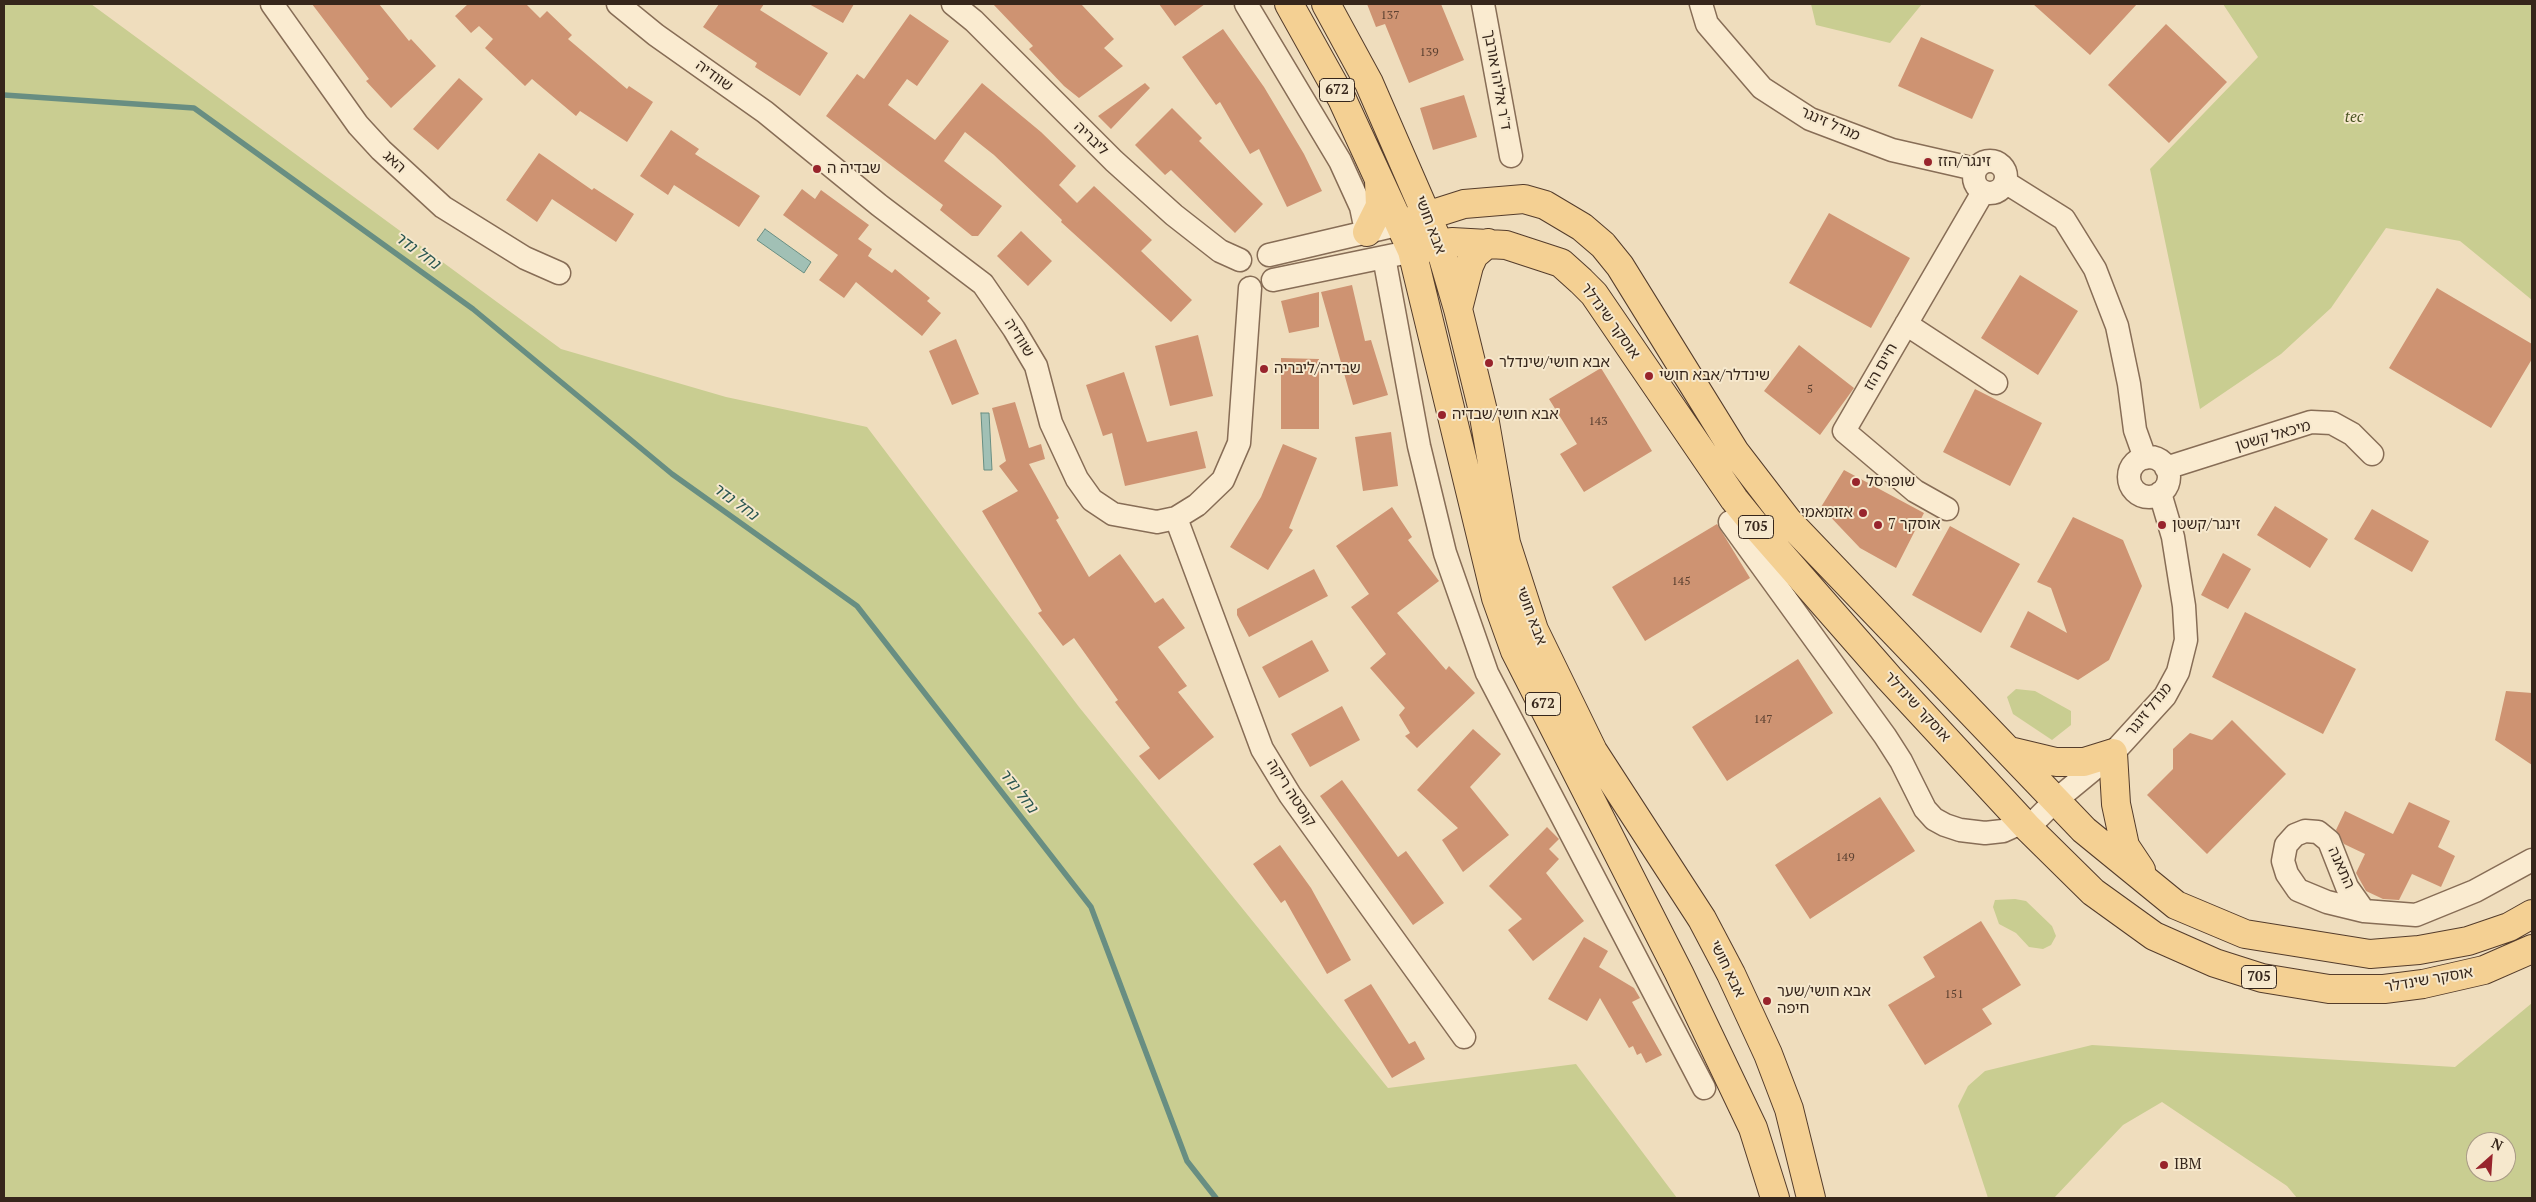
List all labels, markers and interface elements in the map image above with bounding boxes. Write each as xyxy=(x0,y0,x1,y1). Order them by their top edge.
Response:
house number: 137 xyxy=(1380,9,1400,23)
street label: ד"ר אליהו אורבך xyxy=(1479,28,1515,132)
house number: 139 xyxy=(1419,46,1439,60)
street label: שוודיה xyxy=(692,56,736,96)
road number: 672 xyxy=(1320,78,1354,102)
street label: מנדל זינגר xyxy=(1797,103,1863,145)
park label: tec xyxy=(2345,109,2363,127)
street label: ליבריה xyxy=(1070,118,1112,160)
street label: האג xyxy=(379,147,409,177)
place label: זינגר/הזז xyxy=(1938,153,1991,171)
marker: זינגר/הזז xyxy=(1922,156,1934,168)
place label: שבדיה ה xyxy=(827,160,881,178)
marker: שבדיה ה xyxy=(811,163,823,175)
street label: אבא חושי xyxy=(1411,193,1449,257)
water label: נחל נדר xyxy=(391,228,443,274)
street label: אוסקר שינדלר xyxy=(1576,280,1644,362)
street label: שוודיה xyxy=(1000,316,1038,360)
street label: חיים הזז xyxy=(1860,340,1902,394)
place label: אבא חושי/שינדלר xyxy=(1499,354,1610,372)
marker: אבא חושי/שינדלר xyxy=(1483,357,1495,369)
place label: שבדיה/ליבריה xyxy=(1274,360,1361,378)
marker: שבדיה/ליבריה xyxy=(1258,363,1270,375)
place label: שינדלר/אבא חושי xyxy=(1659,367,1770,385)
marker: שינדלר/אבא חושי xyxy=(1643,370,1655,382)
house number: 5 xyxy=(1807,383,1813,397)
place label: אבא חושי/שבדיה xyxy=(1452,406,1559,424)
marker: אבא חושי/שבדיה xyxy=(1436,409,1448,421)
house number: 143 xyxy=(1588,415,1608,429)
street label: מיכאל קשטן xyxy=(2233,417,2313,455)
place label: שופרסל xyxy=(1866,473,1915,491)
marker: שופרסל xyxy=(1850,476,1862,488)
water label: נחל נדר xyxy=(709,479,761,525)
place label: אזומאמי xyxy=(1800,504,1853,522)
marker: אזומאמי xyxy=(1857,507,1869,519)
road number: 705 xyxy=(1738,516,1774,538)
place label: אוסקר 7 xyxy=(1888,516,1940,534)
place label: זינגר/קשטן xyxy=(2172,516,2240,534)
marker: אוסקר 7 xyxy=(1872,519,1884,531)
marker: זינגר/קשטן xyxy=(2156,519,2168,531)
house number: 145 xyxy=(1671,575,1691,589)
street label: אבא חושי xyxy=(1512,584,1550,648)
street label: אוסקר שינדלר xyxy=(1880,668,1954,746)
street label: מנדל זינגר xyxy=(2122,680,2176,740)
road number: 672 xyxy=(1526,692,1560,716)
house number: 147 xyxy=(1753,713,1773,727)
street label: קוסטה ריקה xyxy=(1262,756,1320,830)
water label: נחל נדר xyxy=(995,765,1041,817)
street label: התאנה xyxy=(2324,844,2358,892)
house number: 149 xyxy=(1835,851,1855,865)
street label: אבא חושי xyxy=(1706,938,1748,1000)
street label: אוסקר שינדלר xyxy=(2383,963,2475,997)
road number: 705 xyxy=(2242,966,2276,989)
place label: אבא חושי/שער חיפה xyxy=(1777,983,1871,1018)
house number: 151 xyxy=(1944,988,1964,1002)
marker: אבא חושי/שער חיפה xyxy=(1761,995,1773,1007)
north arrow xyxy=(2466,1132,2516,1182)
text: N xyxy=(2488,1133,2506,1155)
place label: IBM xyxy=(2174,1156,2202,1174)
marker: IBM xyxy=(2158,1159,2170,1171)

